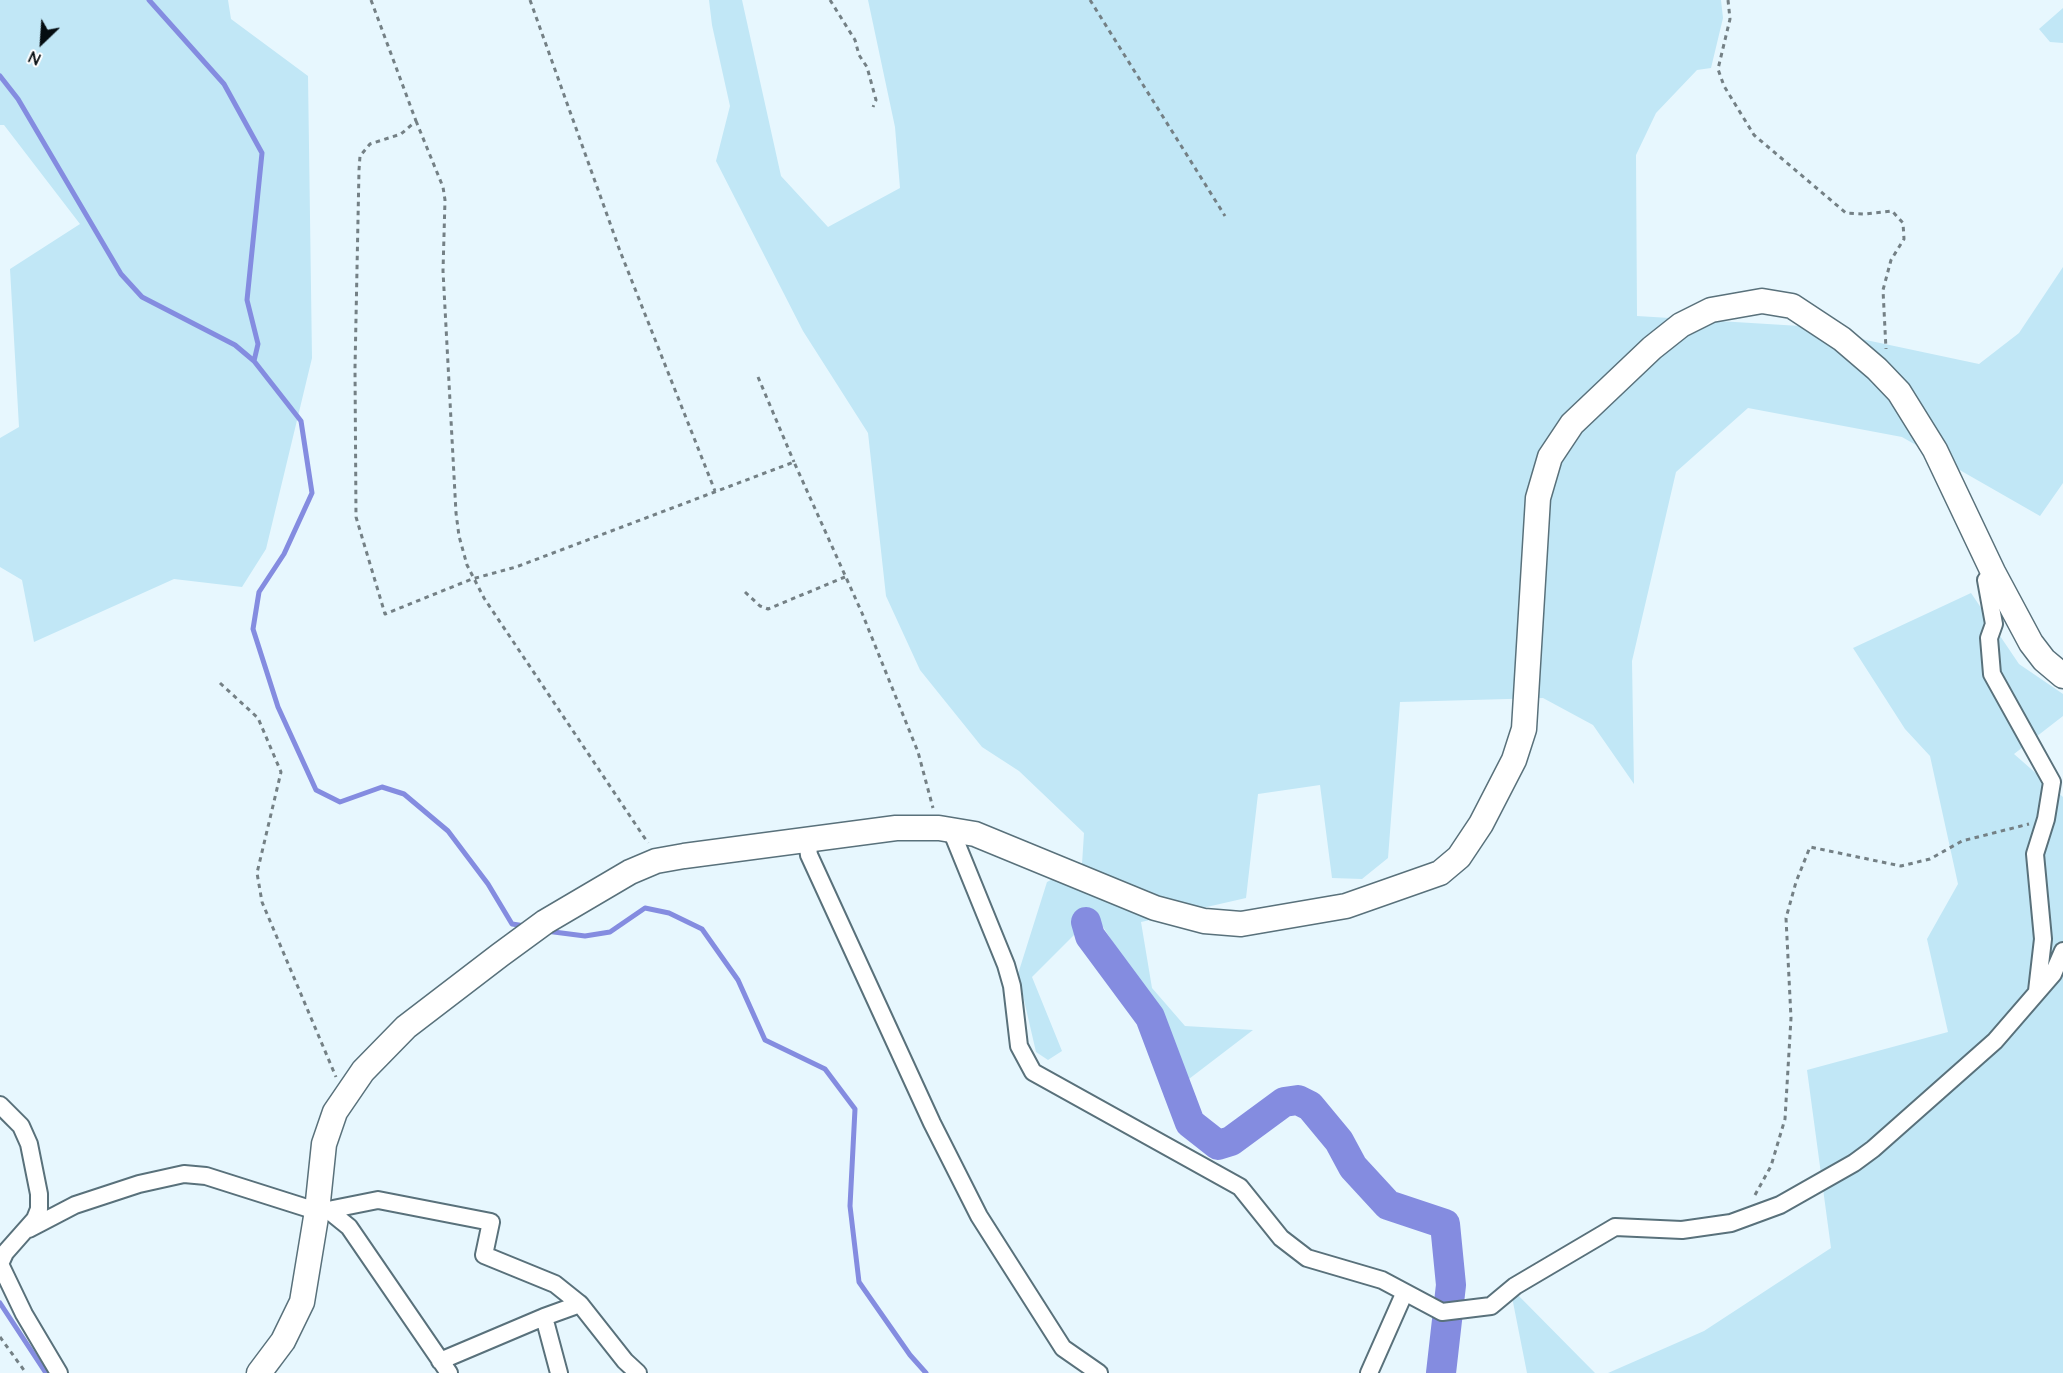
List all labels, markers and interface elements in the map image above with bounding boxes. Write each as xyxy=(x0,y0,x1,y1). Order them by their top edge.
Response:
north arrow xyxy=(12,12,72,72)
text: N xyxy=(25,47,44,70)

